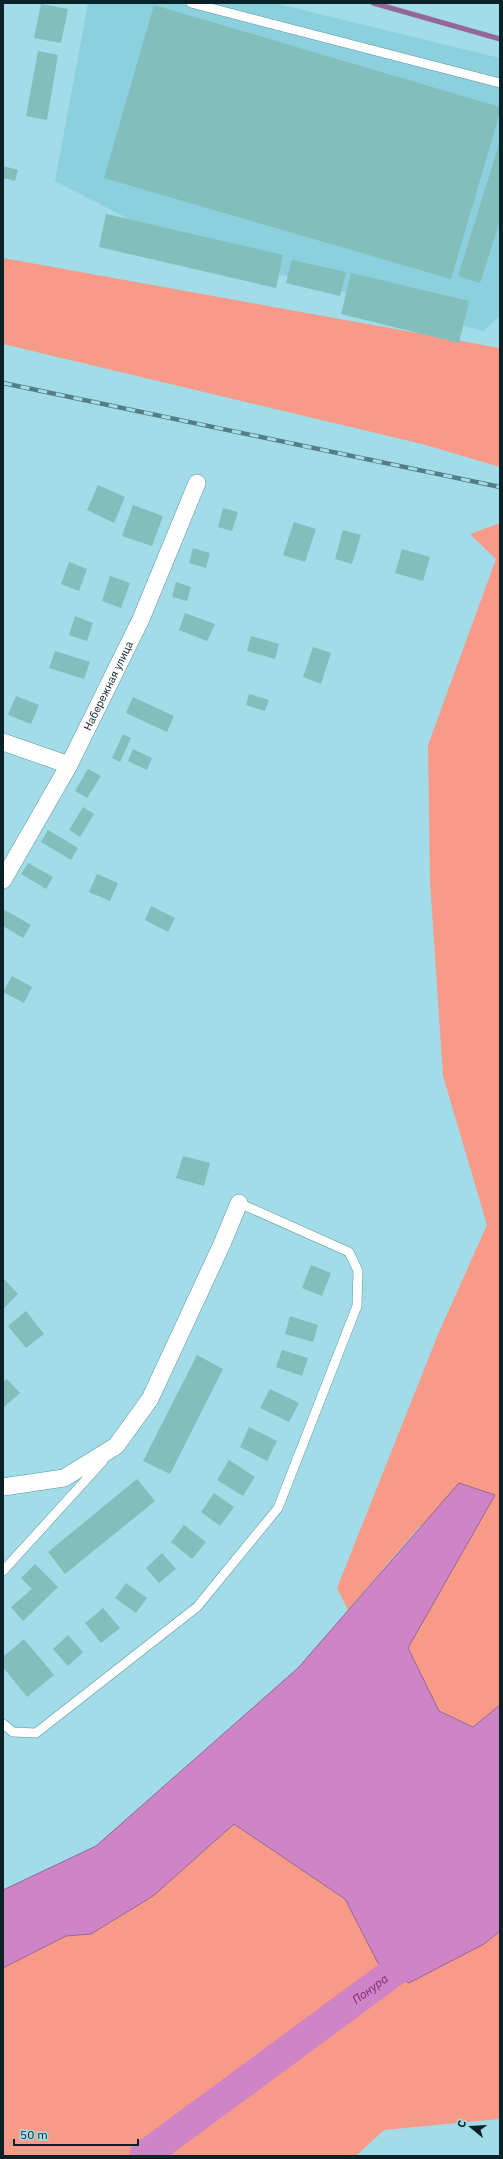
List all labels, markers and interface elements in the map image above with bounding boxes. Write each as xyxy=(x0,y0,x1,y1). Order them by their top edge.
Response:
street label: Набережная улица xyxy=(80,639,136,733)
water label: Понура xyxy=(349,1971,391,2007)
north arrow xyxy=(451,2107,491,2147)
text: С xyxy=(454,2118,469,2129)
scale bar xyxy=(14,2121,138,2147)
text: 50 m xyxy=(20,2127,48,2142)

